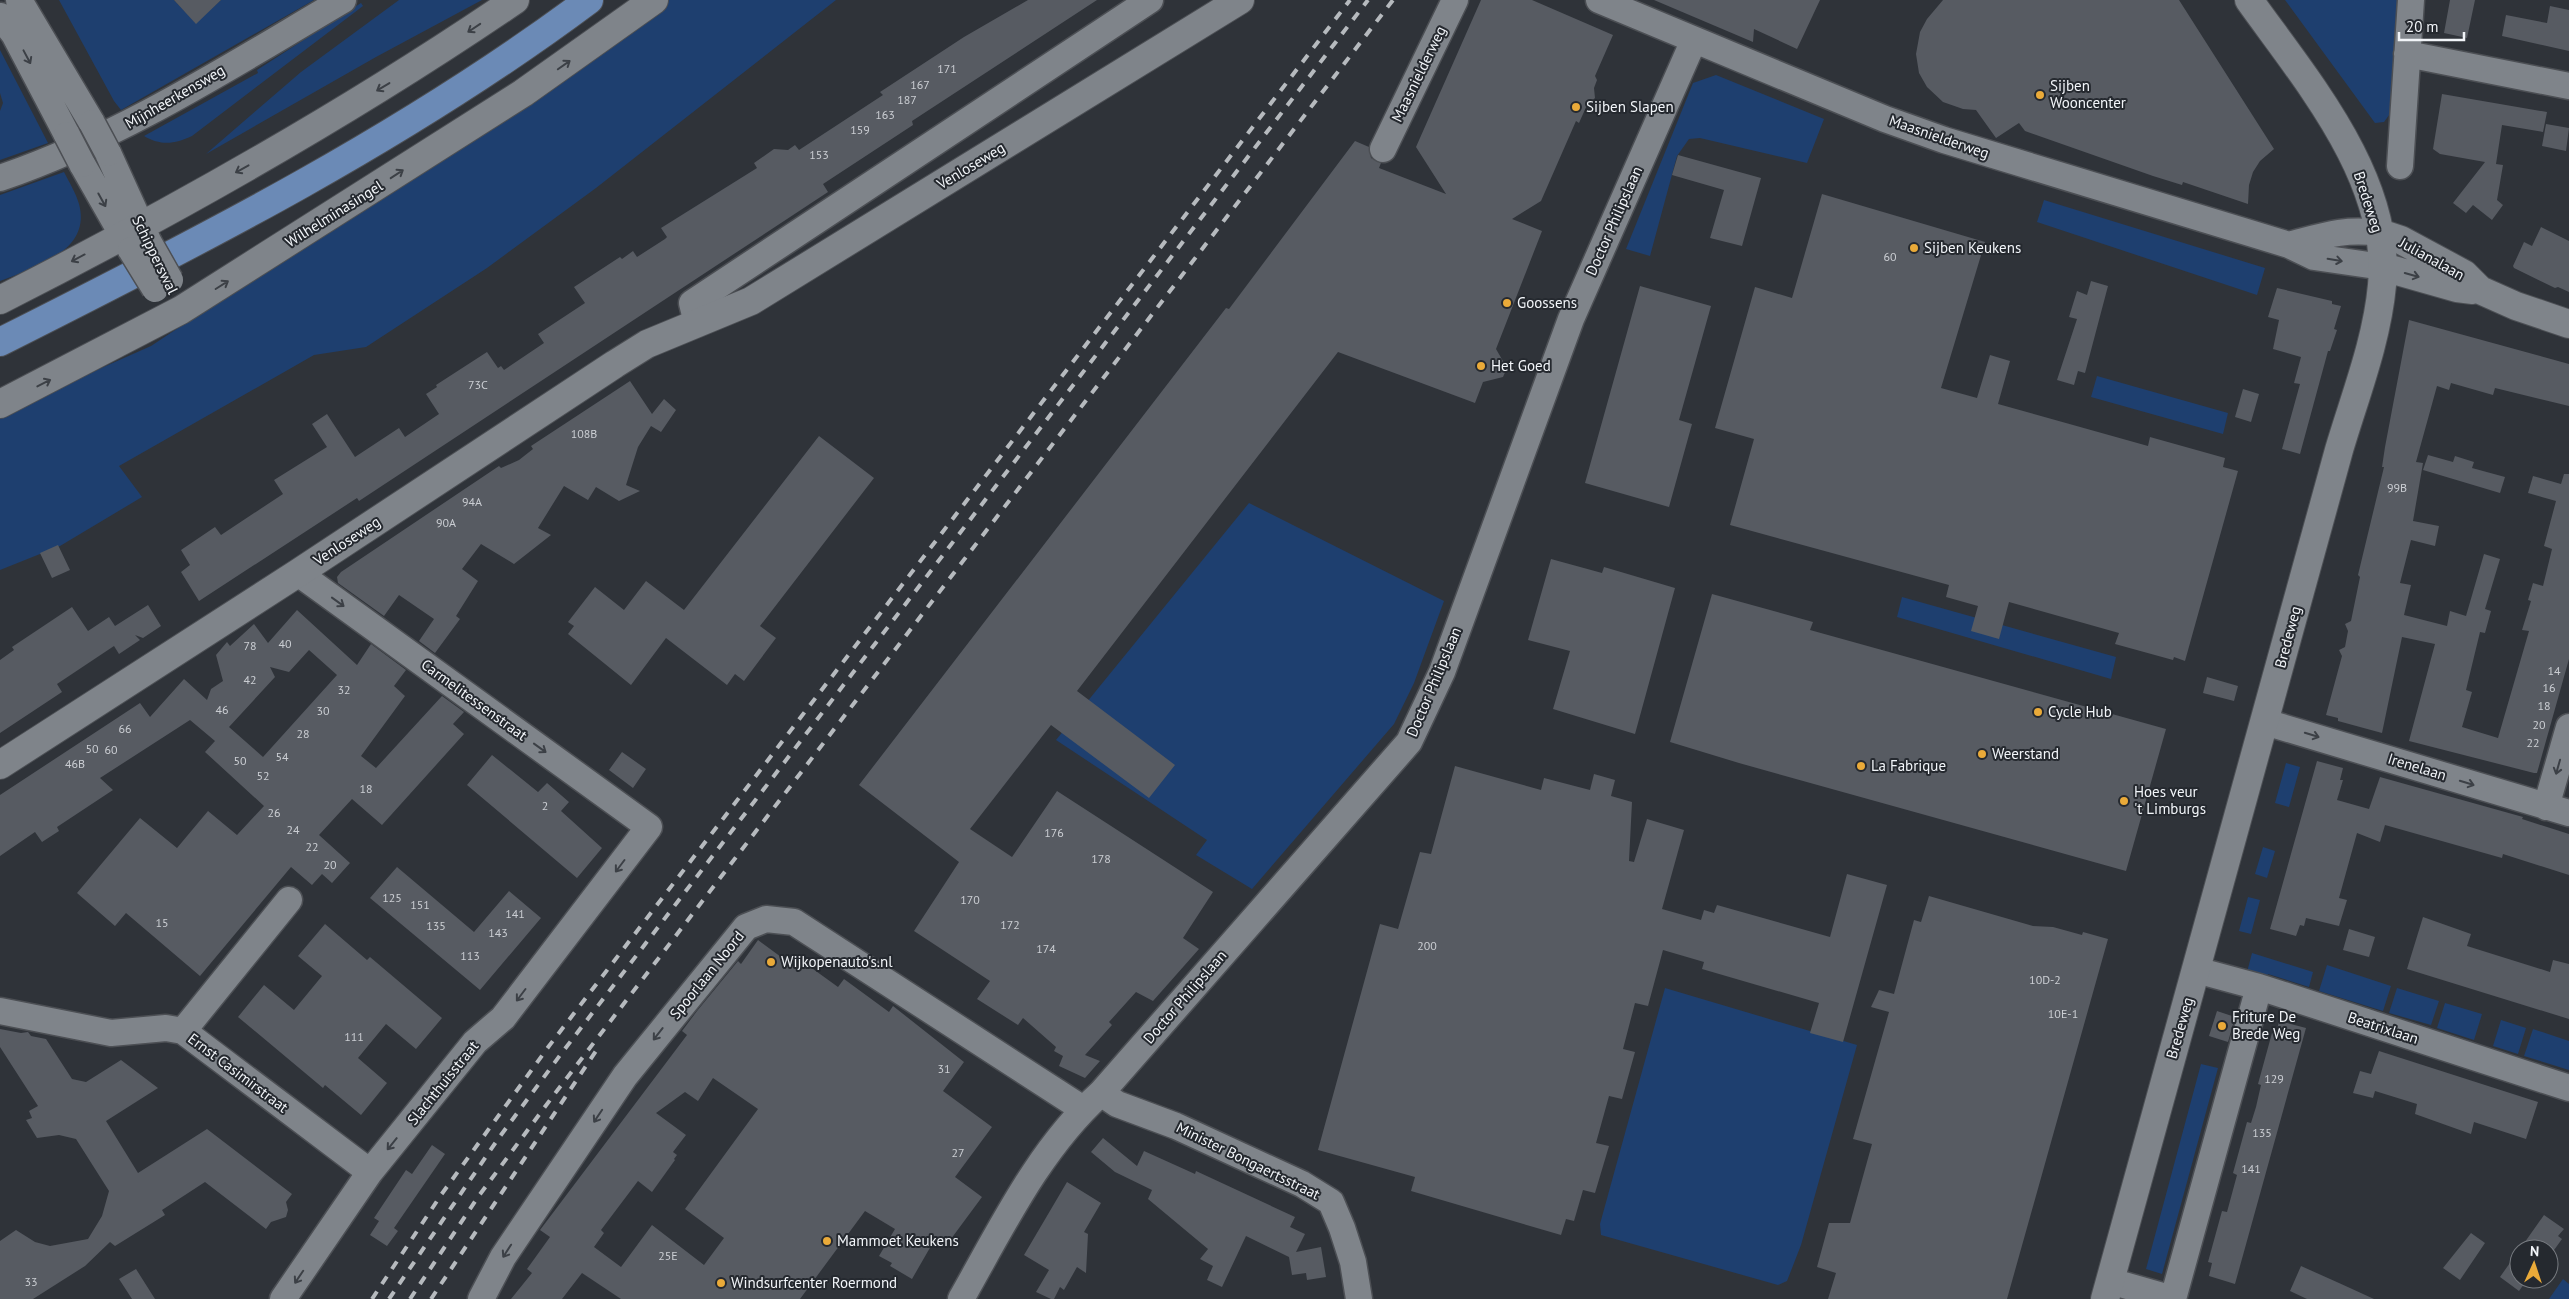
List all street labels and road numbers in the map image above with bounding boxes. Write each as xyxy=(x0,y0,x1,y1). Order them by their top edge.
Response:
street label: Maasnielderweg xyxy=(1387,23,1450,125)
street label: Mijnheerkensweg xyxy=(122,60,228,133)
street label: Maasnielderweg xyxy=(1887,111,1992,163)
street label: Venloseweg xyxy=(932,138,1008,194)
street label: Doctor Philipslaan xyxy=(1581,163,1646,278)
street label: Bredeweg xyxy=(2350,169,2387,235)
street label: Wilhelminasingel xyxy=(281,176,387,251)
street label: Schipperswal xyxy=(128,212,183,298)
street label: Julianalaan xyxy=(2396,232,2468,284)
street label: Venloseweg xyxy=(309,512,384,570)
street label: Bredeweg xyxy=(2270,604,2305,670)
street label: Doctor Philipslaan xyxy=(1402,624,1465,740)
street label: Carmelitessenstraat xyxy=(418,655,531,744)
street label: Irenelaan xyxy=(2385,749,2449,784)
street label: Spoorlaan Noord xyxy=(665,927,748,1023)
street label: Doctor Philipslaan xyxy=(1139,946,1230,1047)
street label: Bredeweg xyxy=(2162,995,2197,1061)
street label: Beatrixlaan xyxy=(2345,1007,2421,1048)
street label: Ernst Casimirstraat xyxy=(184,1029,292,1116)
street label: Slachthuisstraat xyxy=(403,1037,482,1129)
street label: Minister Bongaertsstraat xyxy=(1173,1117,1323,1204)

